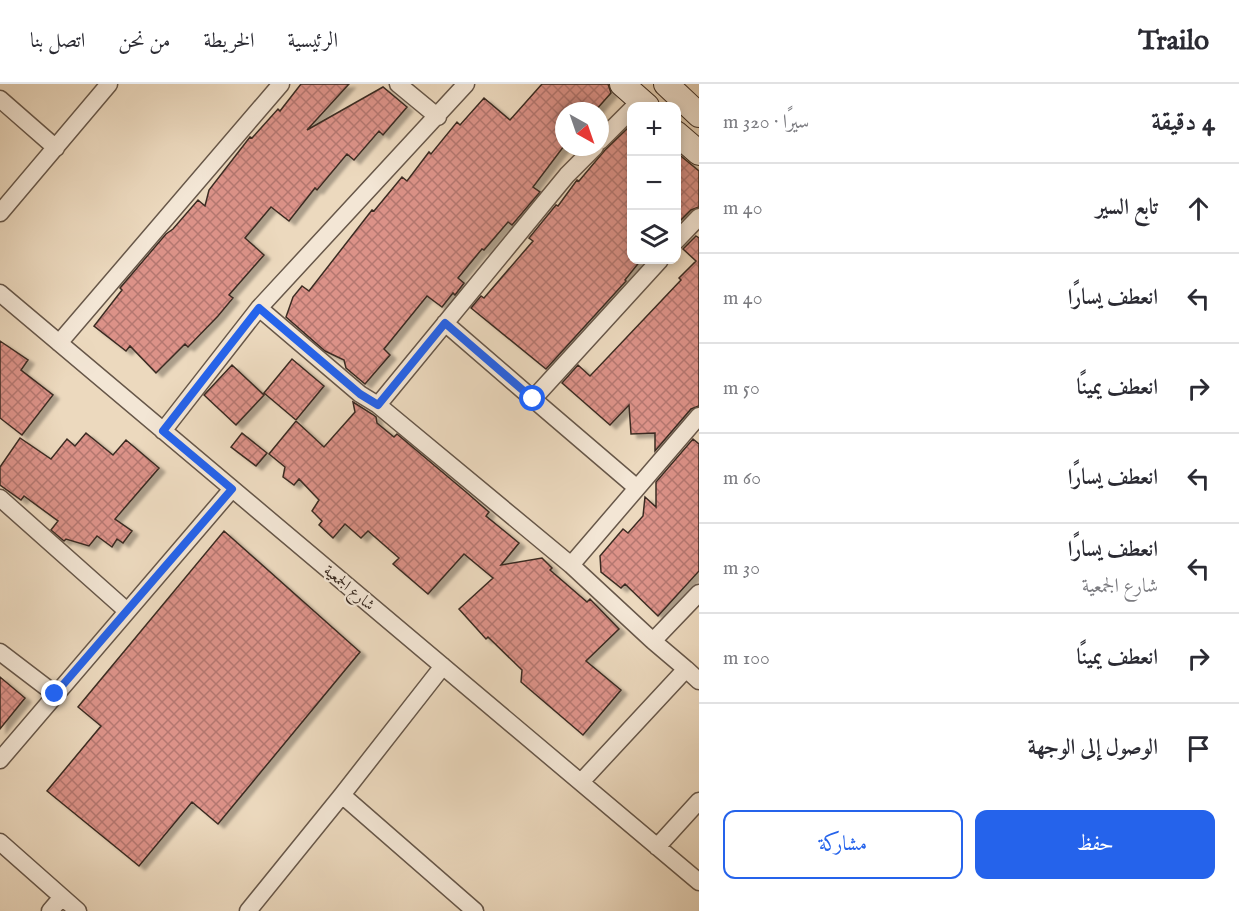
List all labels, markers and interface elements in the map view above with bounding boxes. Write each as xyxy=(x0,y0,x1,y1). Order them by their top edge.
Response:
text: Trailo xyxy=(1138,24,1209,59)
text: اتصل بنا xyxy=(30,28,85,55)
text: من نحن xyxy=(118,28,170,55)
text: الخريطة xyxy=(203,28,255,55)
text: الرئيسية xyxy=(288,28,338,55)
north arrow xyxy=(555,102,609,156)
map controls xyxy=(627,102,681,264)
button: + xyxy=(627,102,681,156)
text: 4 دقيقة xyxy=(1151,106,1215,139)
text: سيرًا · 320 m xyxy=(723,110,809,135)
button: − xyxy=(627,156,681,210)
icon: ahead xyxy=(1182,192,1215,225)
text: تابع السير xyxy=(1096,194,1158,222)
text: 40 m xyxy=(723,196,762,221)
button: layers xyxy=(627,210,681,264)
icon: left xyxy=(1182,282,1215,315)
text: انعطف يسارًا xyxy=(1068,284,1158,312)
text: 40 m xyxy=(723,286,762,311)
icon: right xyxy=(1182,372,1215,405)
text: انعطف يمينًا xyxy=(1077,374,1158,402)
text: 50 m xyxy=(723,376,760,401)
route start xyxy=(519,385,545,411)
icon: left xyxy=(1182,462,1215,495)
text: انعطف يسارًا xyxy=(1068,464,1158,492)
text: 60 m xyxy=(723,466,761,491)
text: انعطف يسارًا xyxy=(1068,536,1158,564)
icon: left xyxy=(1182,552,1215,585)
text: 30 m xyxy=(723,556,760,581)
street label: شارع الجمعية xyxy=(318,561,378,617)
text: شارع الجمعية xyxy=(1082,574,1158,599)
icon: right xyxy=(1182,642,1215,675)
text: انعطف يمينًا xyxy=(1077,644,1158,672)
text: 100 m xyxy=(723,646,770,671)
route end xyxy=(41,680,67,706)
icon: arrive xyxy=(1182,732,1215,765)
text: الوصول إلى الوجهة xyxy=(1028,734,1158,762)
button: مشاركة xyxy=(723,810,963,879)
button: حفظ xyxy=(975,810,1215,879)

